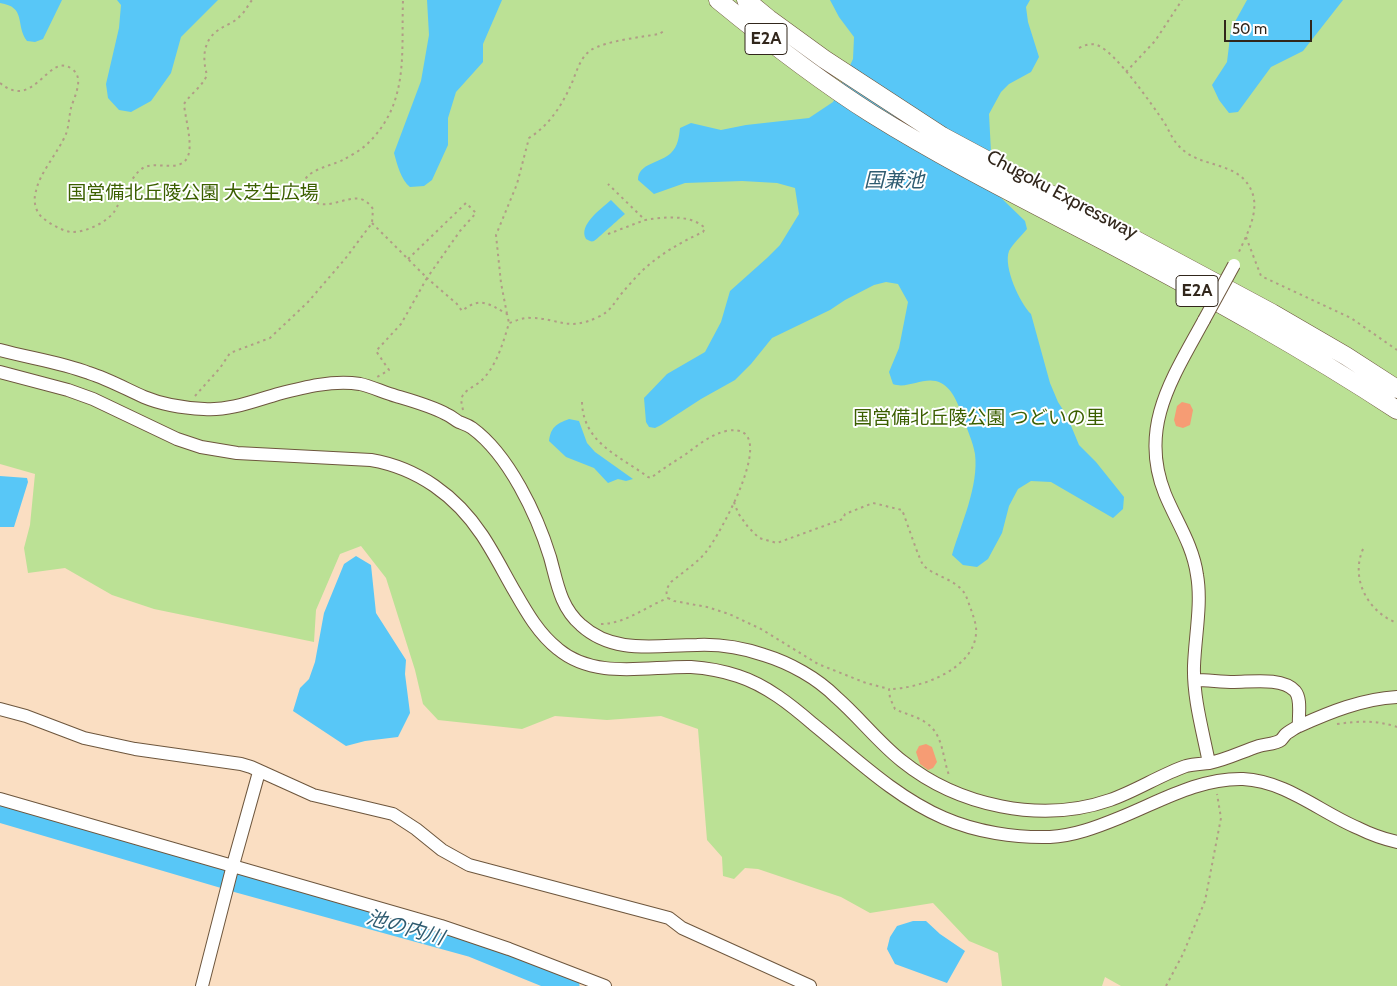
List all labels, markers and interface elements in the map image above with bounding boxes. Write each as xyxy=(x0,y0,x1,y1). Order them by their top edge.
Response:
scale bar xyxy=(1227,10,1314,42)
text: 50 m xyxy=(1232,20,1267,38)
road number: E2A xyxy=(745,23,787,54)
street label: Chugoku Expressway xyxy=(982,146,1142,244)
water label: 国兼池 xyxy=(864,169,924,193)
park label: 国営備北丘陵公園 大芝生広場 xyxy=(67,182,319,204)
road number: E2A xyxy=(1176,276,1218,306)
park label: 国営備北丘陵公園 つどいの里 xyxy=(853,407,1105,429)
water label: 池の内川 xyxy=(363,905,447,951)

